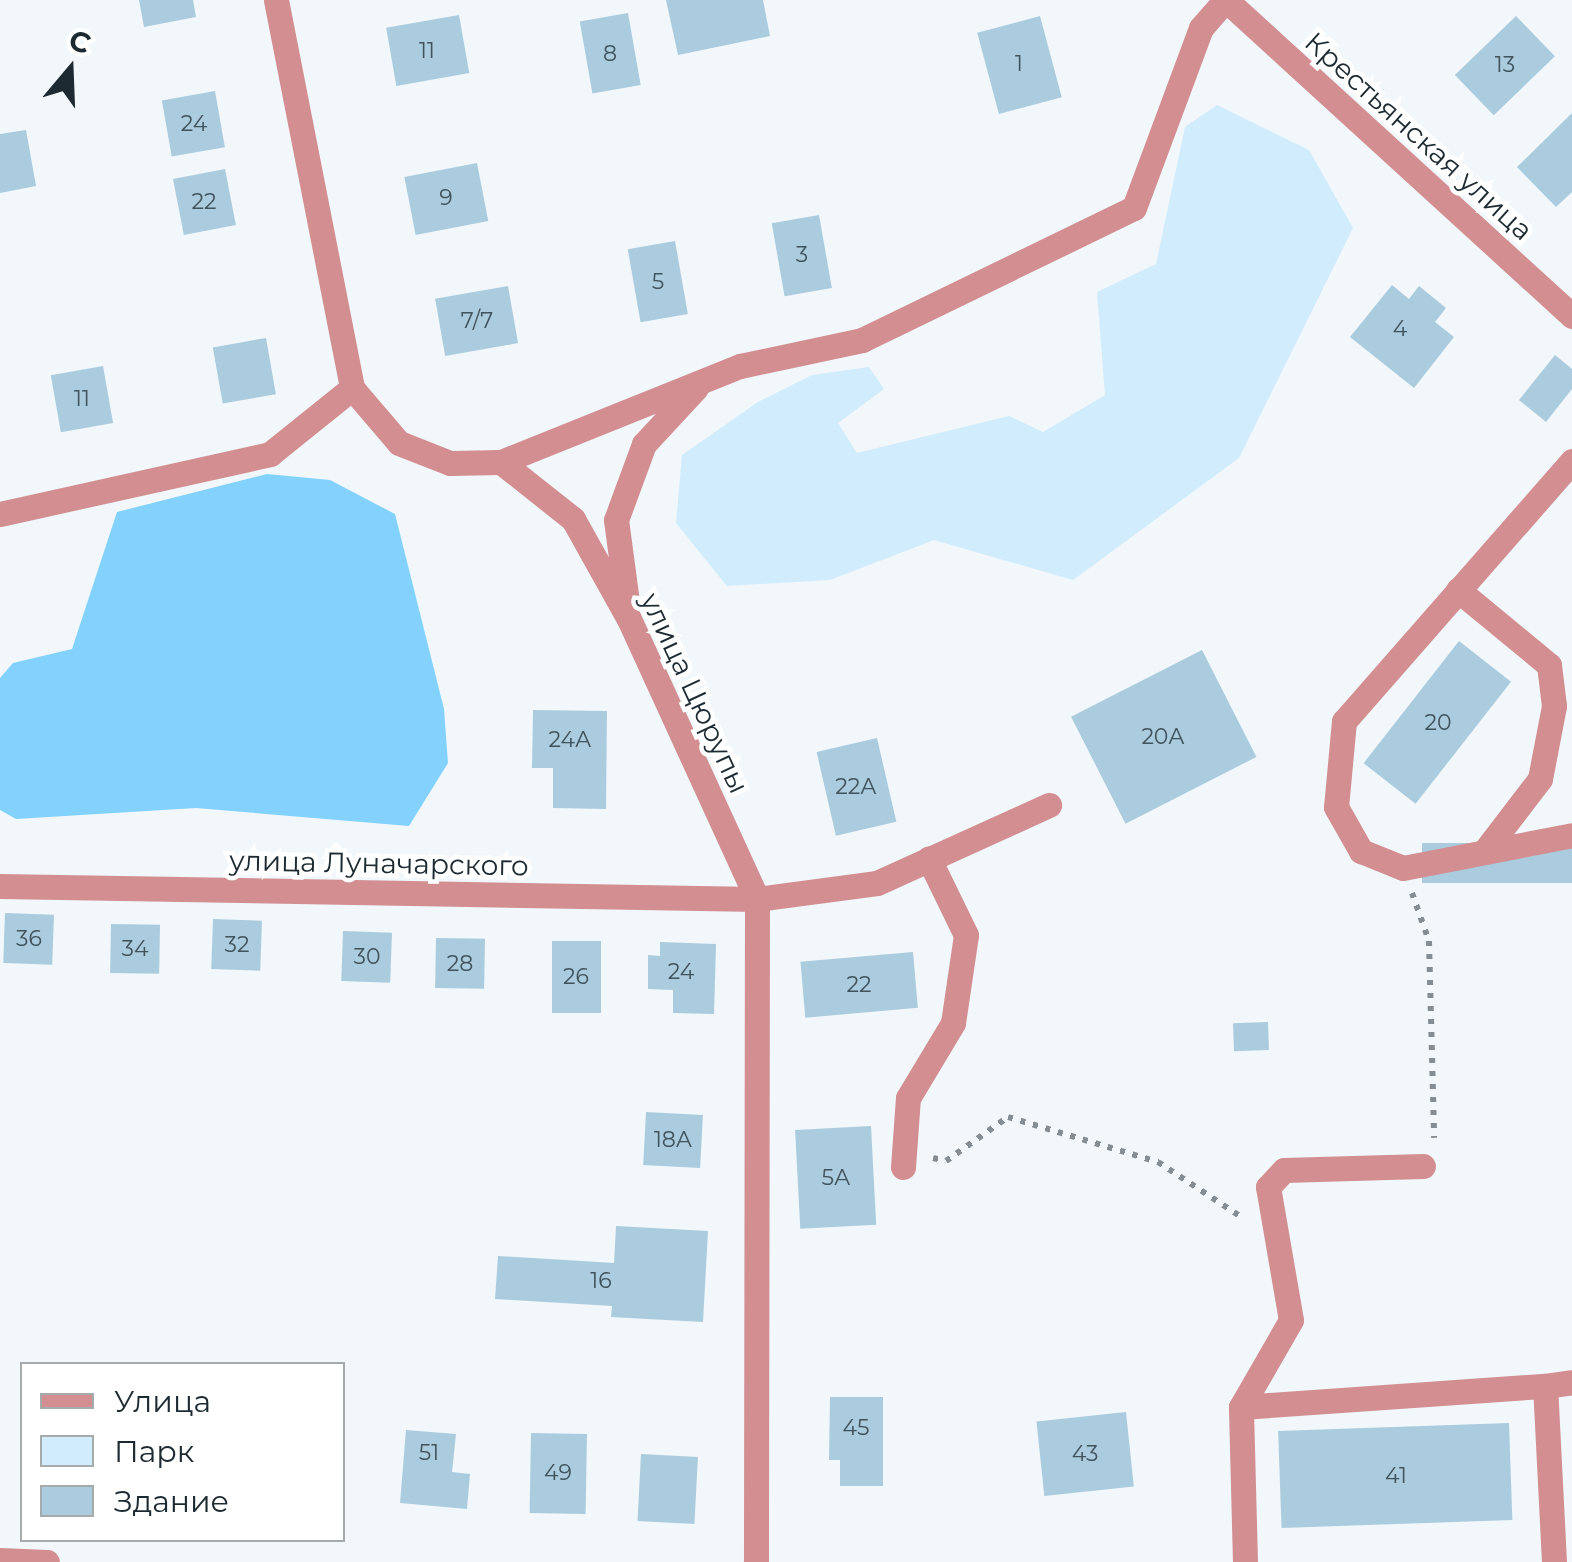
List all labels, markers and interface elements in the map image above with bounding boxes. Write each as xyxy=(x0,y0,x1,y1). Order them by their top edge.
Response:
north arrow xyxy=(20,20,120,120)
text: С xyxy=(65,22,95,61)
street label: Крестьянская улица xyxy=(1298,25,1540,247)
house number: 11 xyxy=(419,38,435,64)
house number: 8 xyxy=(603,41,617,67)
house number: 1 xyxy=(1015,51,1023,77)
house number: 13 xyxy=(1495,52,1515,78)
house number: 24 xyxy=(181,111,207,137)
house number: 9 xyxy=(439,185,453,211)
house number: 22 xyxy=(192,189,216,215)
house number: 3 xyxy=(796,242,808,268)
house number: 5 xyxy=(652,269,664,295)
house number: 7/7 xyxy=(461,308,493,334)
house number: 4 xyxy=(1393,316,1407,342)
house number: 11 xyxy=(74,386,90,412)
street label: улица Цюрупы xyxy=(634,587,756,799)
house number: 20 xyxy=(1424,710,1452,736)
house number: 20А xyxy=(1141,724,1185,750)
house number: 24А xyxy=(549,727,591,753)
house number: 22А xyxy=(835,774,877,800)
street label: улица Луначарского xyxy=(229,844,529,882)
house number: 36 xyxy=(16,926,42,952)
house number: 32 xyxy=(225,932,249,958)
house number: 34 xyxy=(122,936,148,962)
house number: 30 xyxy=(354,944,380,970)
house number: 28 xyxy=(447,951,473,977)
house number: 24 xyxy=(668,959,694,985)
house number: 26 xyxy=(563,964,589,990)
house number: 22 xyxy=(847,972,871,998)
house number: 18А xyxy=(654,1127,692,1153)
house number: 5А xyxy=(822,1165,850,1191)
house number: 16 xyxy=(590,1268,612,1294)
legend xyxy=(20,1362,345,1542)
text: Улица xyxy=(114,1383,211,1420)
house number: 45 xyxy=(843,1415,869,1441)
text: Парк xyxy=(114,1433,194,1470)
house number: 51 xyxy=(419,1440,439,1466)
house number: 43 xyxy=(1072,1441,1098,1467)
house number: 49 xyxy=(544,1460,572,1486)
house number: 41 xyxy=(1385,1463,1407,1489)
text: Здание xyxy=(114,1483,229,1520)

